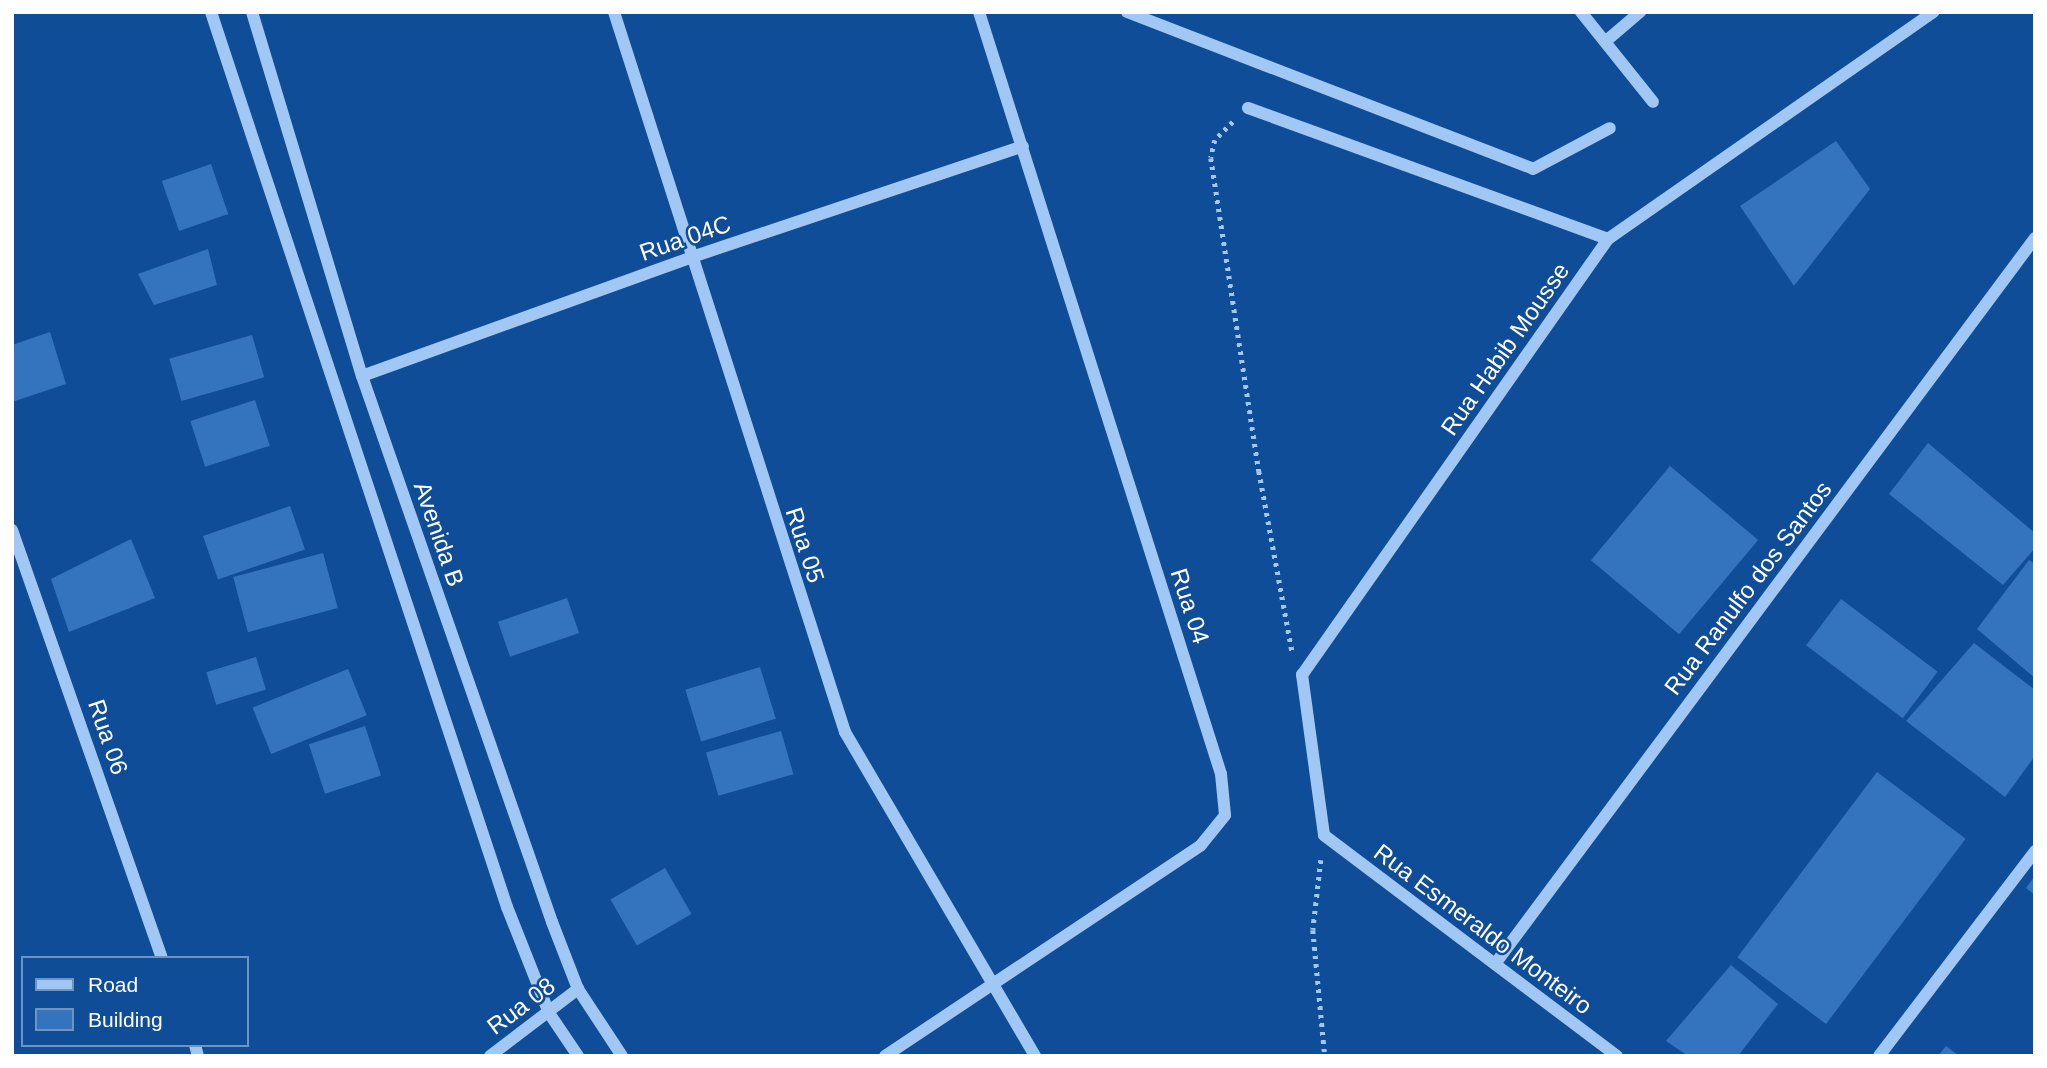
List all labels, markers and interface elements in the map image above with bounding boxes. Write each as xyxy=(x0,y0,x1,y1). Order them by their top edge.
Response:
street label: Rua 04C xyxy=(636,209,734,267)
street label: Rua Habib Mousse xyxy=(1435,257,1575,441)
street label: Rua Ranulfo dos Santos xyxy=(1658,475,1838,701)
street label: Avenida B xyxy=(408,478,470,590)
street label: Rua 05 xyxy=(779,504,831,586)
street label: Rua 04 xyxy=(1164,565,1216,647)
street label: Rua 06 xyxy=(82,696,134,778)
street label: Rua Esmeraldo Monteiro xyxy=(1368,838,1598,1020)
legend xyxy=(21,956,248,1047)
street label: Rua 08 xyxy=(481,971,561,1041)
text: Road xyxy=(88,973,138,996)
text: Building xyxy=(88,1008,163,1031)

